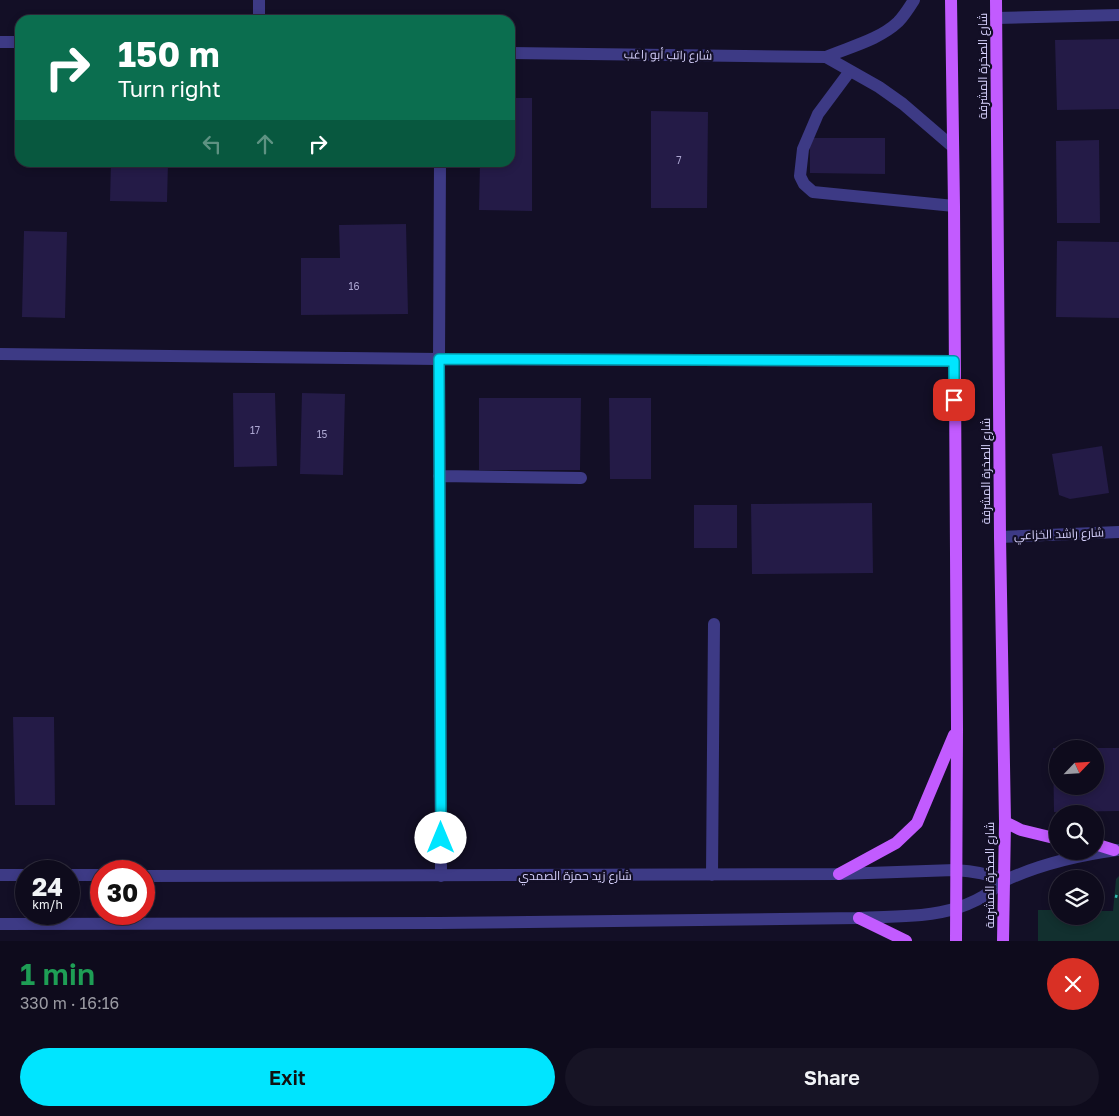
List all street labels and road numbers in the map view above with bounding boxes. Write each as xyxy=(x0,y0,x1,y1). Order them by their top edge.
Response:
street label: شارع الصخرة المشرفة xyxy=(975,13,991,119)
street label: شارع راتب أبو راغب xyxy=(624,46,712,64)
street label: شارع الصخرة المشرفة xyxy=(978,418,994,524)
street label: شارع راشد الخزاعي xyxy=(1014,524,1105,546)
street label: شارع الصخرة المشرفة xyxy=(982,822,998,928)
street label: شارع زيد حمزة الصمدي xyxy=(518,868,632,886)

